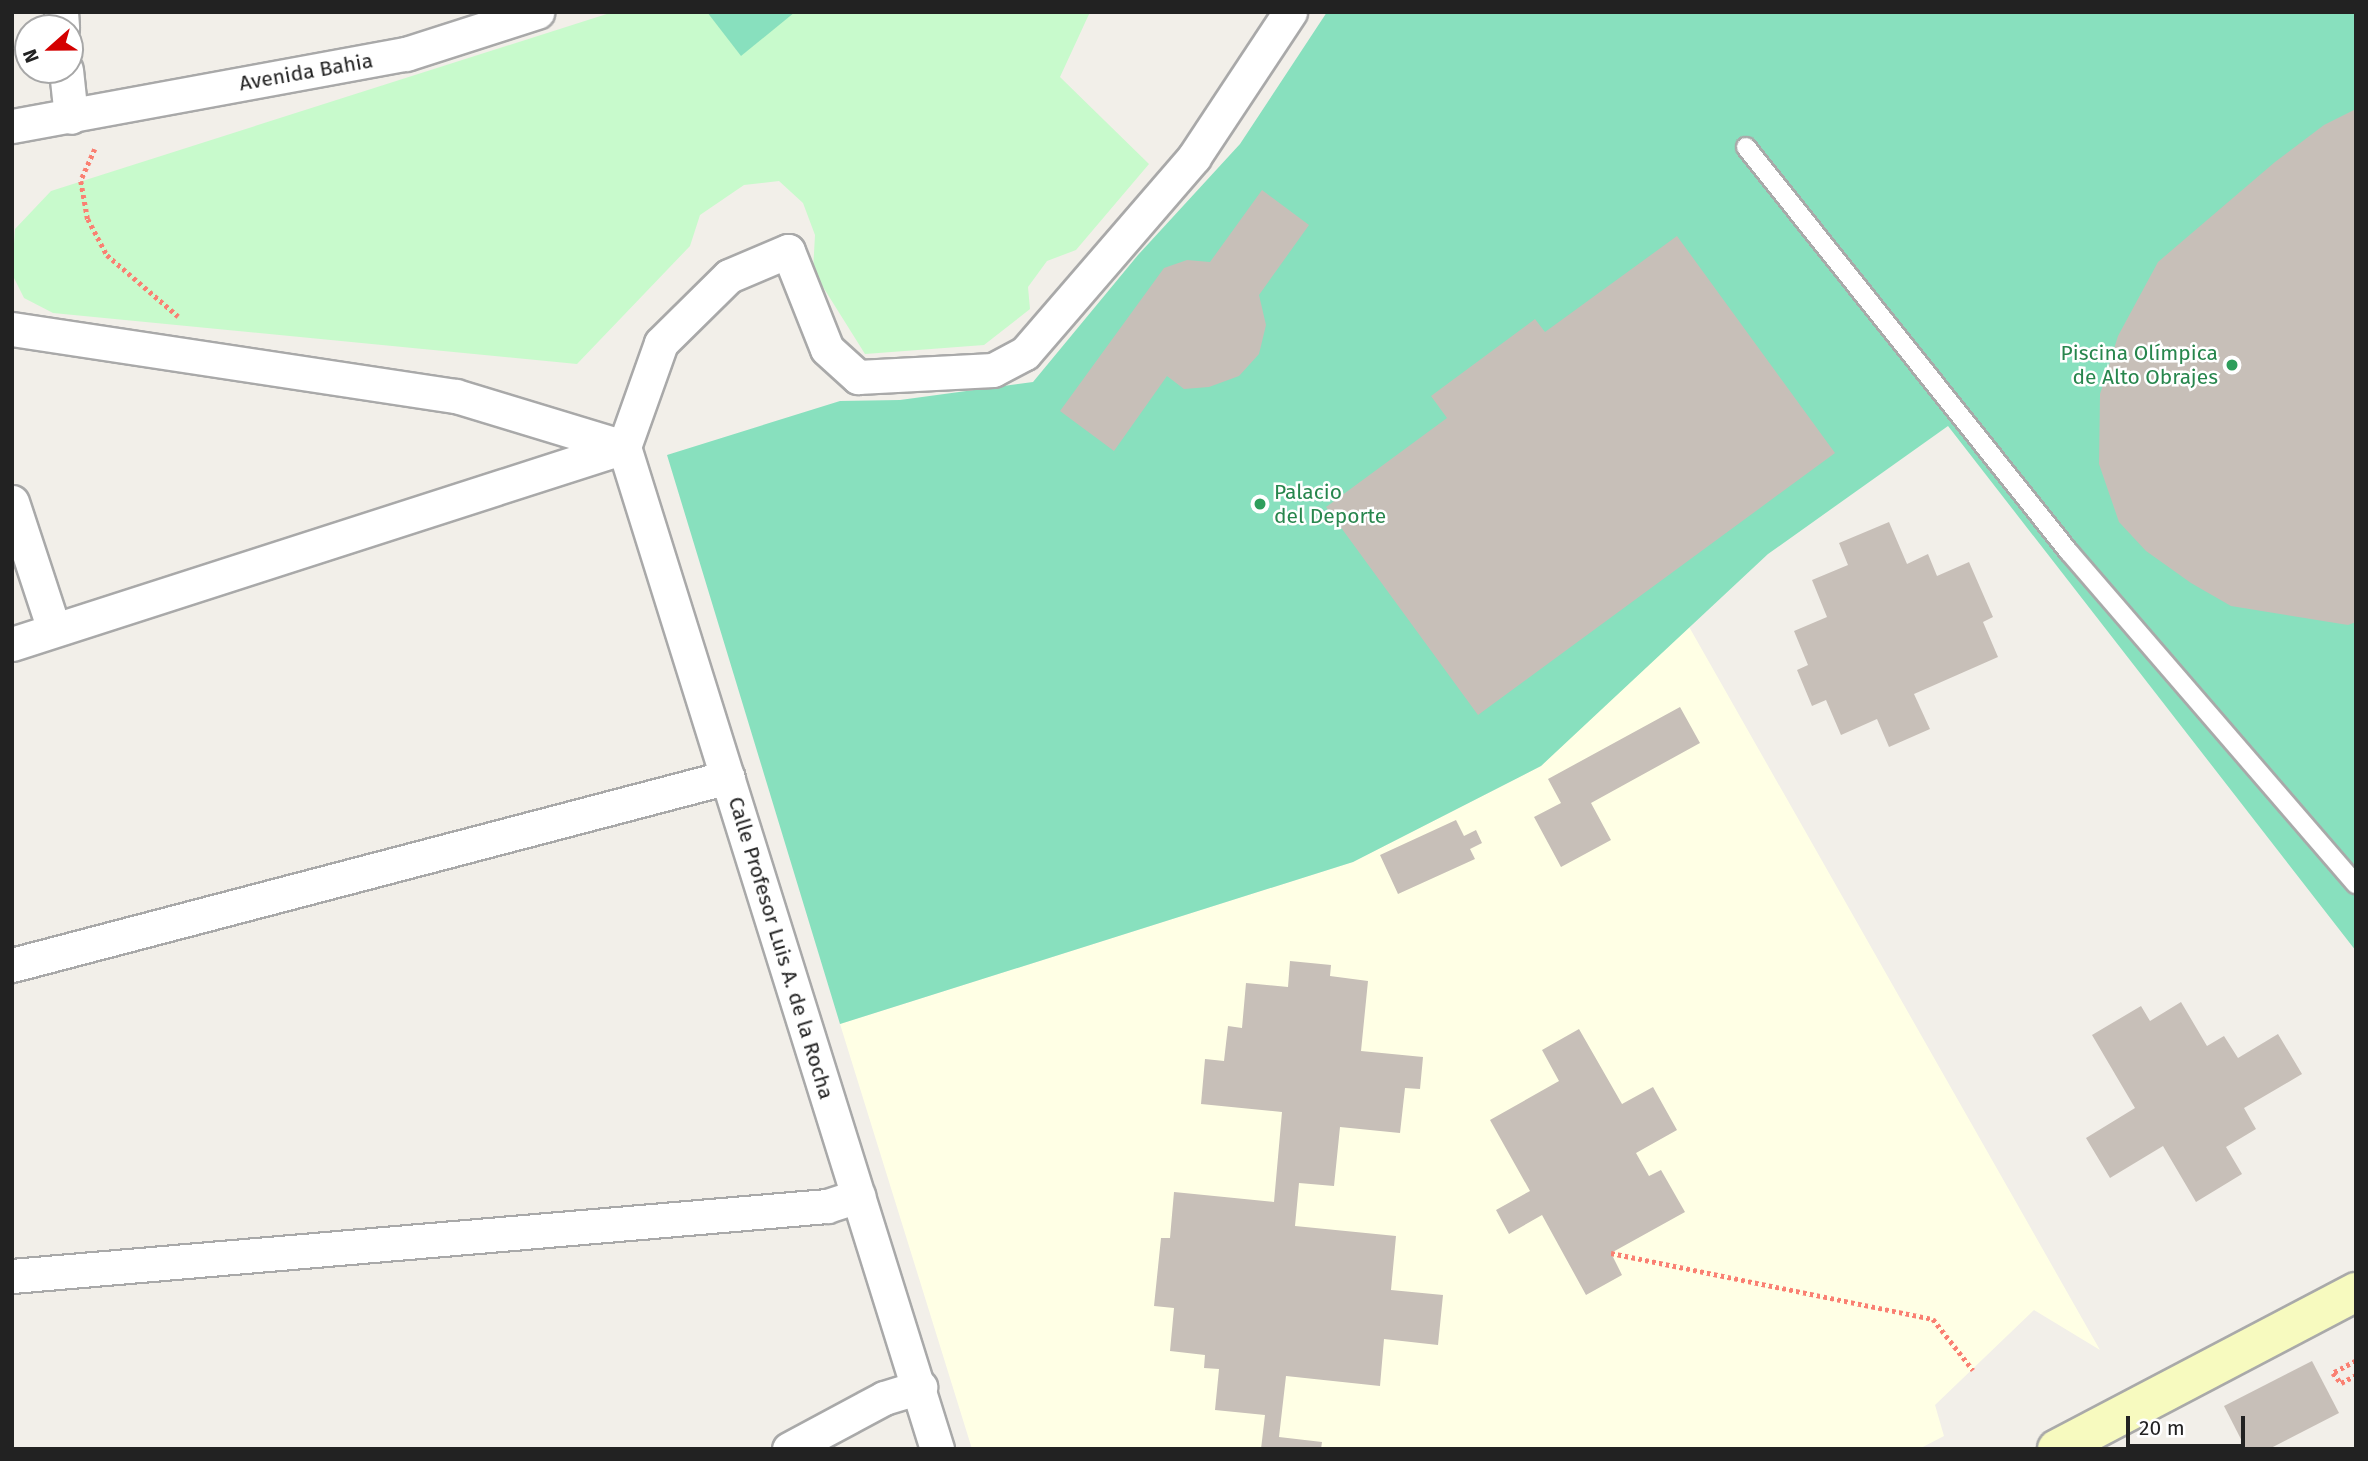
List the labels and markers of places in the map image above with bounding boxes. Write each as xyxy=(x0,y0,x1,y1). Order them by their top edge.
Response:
place label: Piscina Olímpica de Alto Obrajes xyxy=(2061,340,2218,390)
marker: Piscina Olímpica de Alto Obrajes xyxy=(2224,357,2240,373)
place label: Palacio del Deporte xyxy=(1274,479,1386,529)
marker: Palacio del Deporte xyxy=(1252,496,1268,512)

